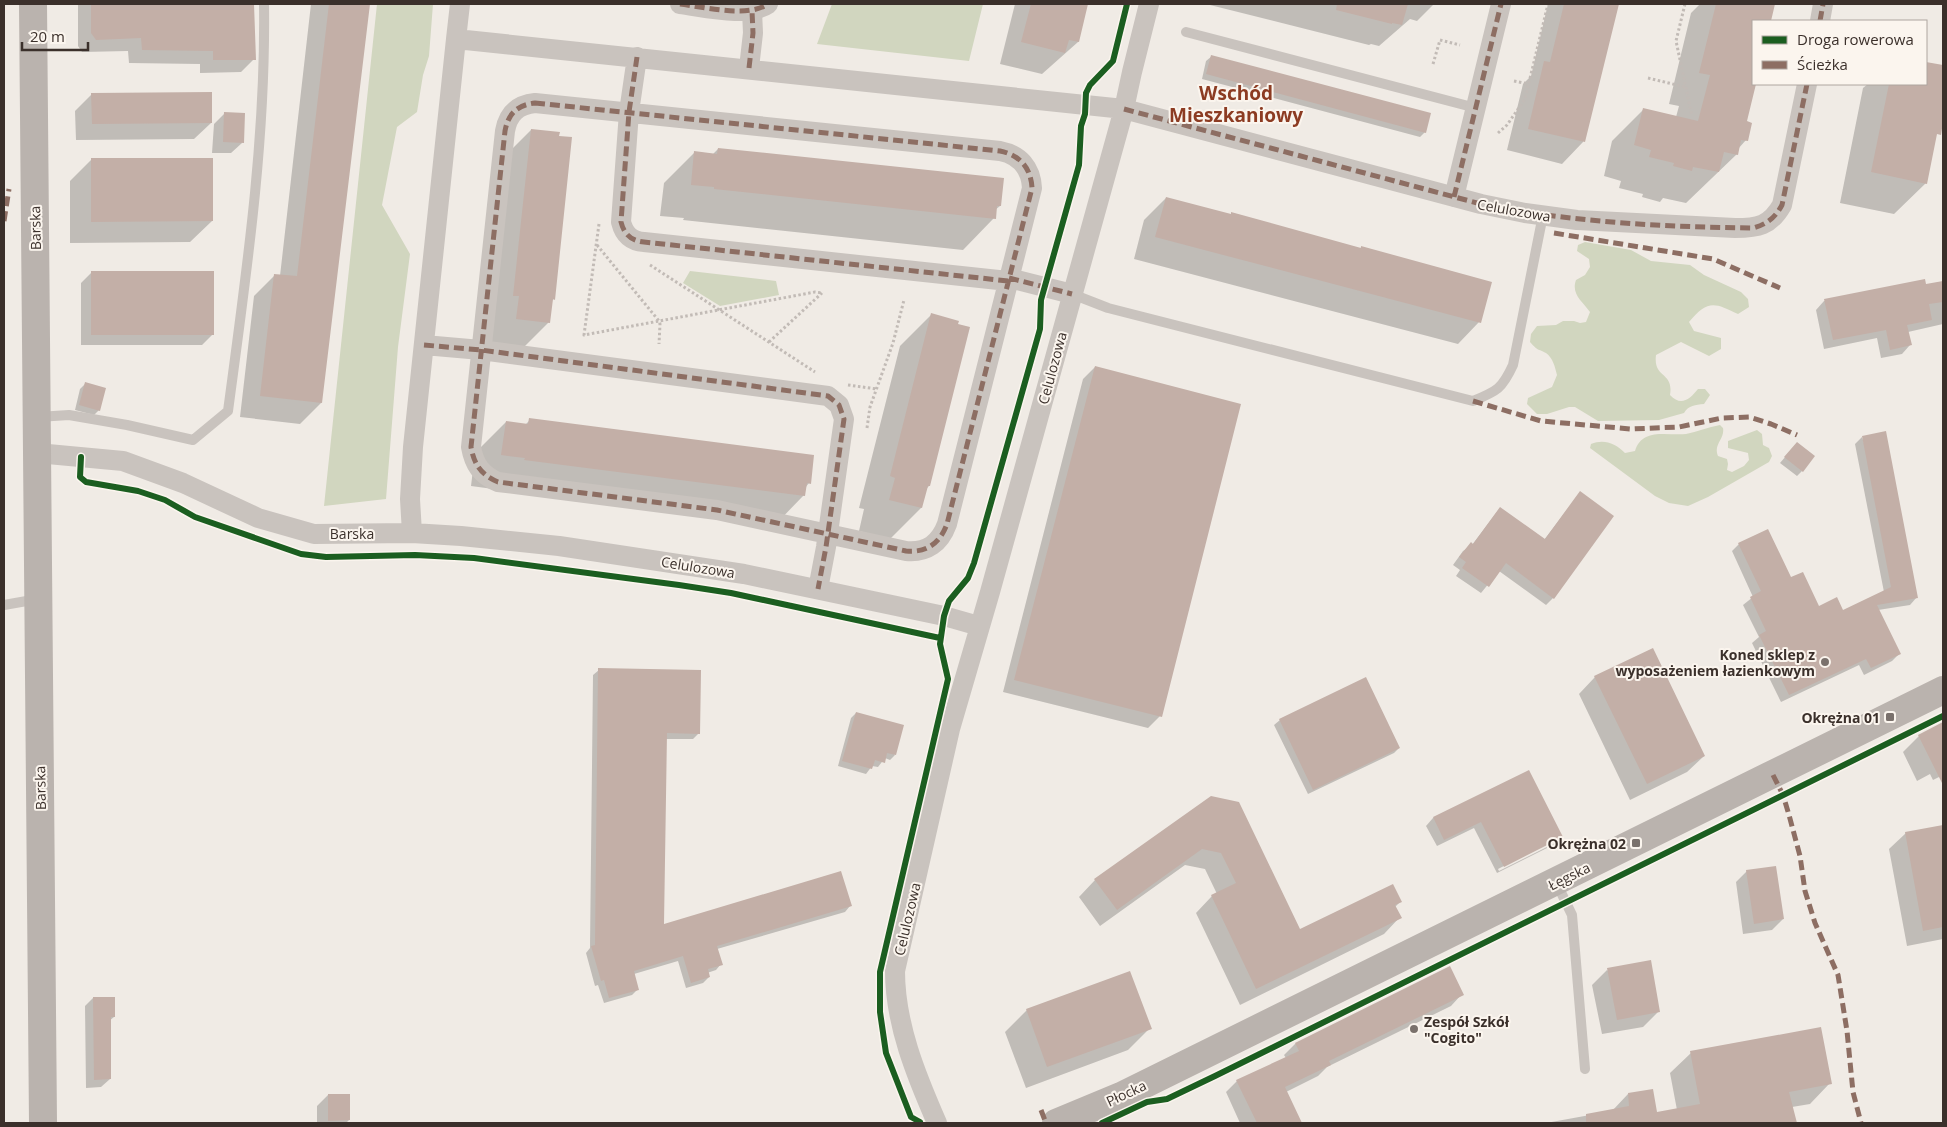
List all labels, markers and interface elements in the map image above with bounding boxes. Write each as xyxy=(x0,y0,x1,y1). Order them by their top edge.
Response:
scale bar xyxy=(22,20,89,52)
legend xyxy=(1752,20,1927,85)
text: 20 m xyxy=(30,26,65,46)
text: Droga rowerowa xyxy=(1797,29,1914,49)
text: Ścieżka xyxy=(1797,54,1848,74)
district label: Wschód Mieszkaniowy xyxy=(1169,80,1303,128)
street label: Celulozowa xyxy=(1476,194,1552,226)
street label: Barska xyxy=(25,206,45,250)
street label: Celulozowa xyxy=(1033,330,1071,406)
street label: Barska xyxy=(330,524,374,543)
street label: Celulozowa xyxy=(660,552,736,582)
place label: Koned sklep z wyposażeniem łazienkowym xyxy=(1616,645,1815,680)
marker: Koned sklep z wyposażeniem łazienkowym xyxy=(1819,656,1831,668)
place label: Okrężna 01 xyxy=(1801,708,1880,727)
marker: Okrężna 01 xyxy=(1884,711,1896,723)
street label: Barska xyxy=(30,766,50,810)
place label: Okrężna 02 xyxy=(1547,834,1626,853)
marker: Okrężna 02 xyxy=(1630,837,1642,849)
street label: Łęgska xyxy=(1545,858,1593,894)
street label: Celulozowa xyxy=(889,881,925,957)
place label: Zespół Szkół "Cogito" xyxy=(1424,1012,1510,1047)
marker: Zespół Szkół "Cogito" xyxy=(1408,1023,1420,1035)
street label: Płocka xyxy=(1103,1075,1149,1111)

